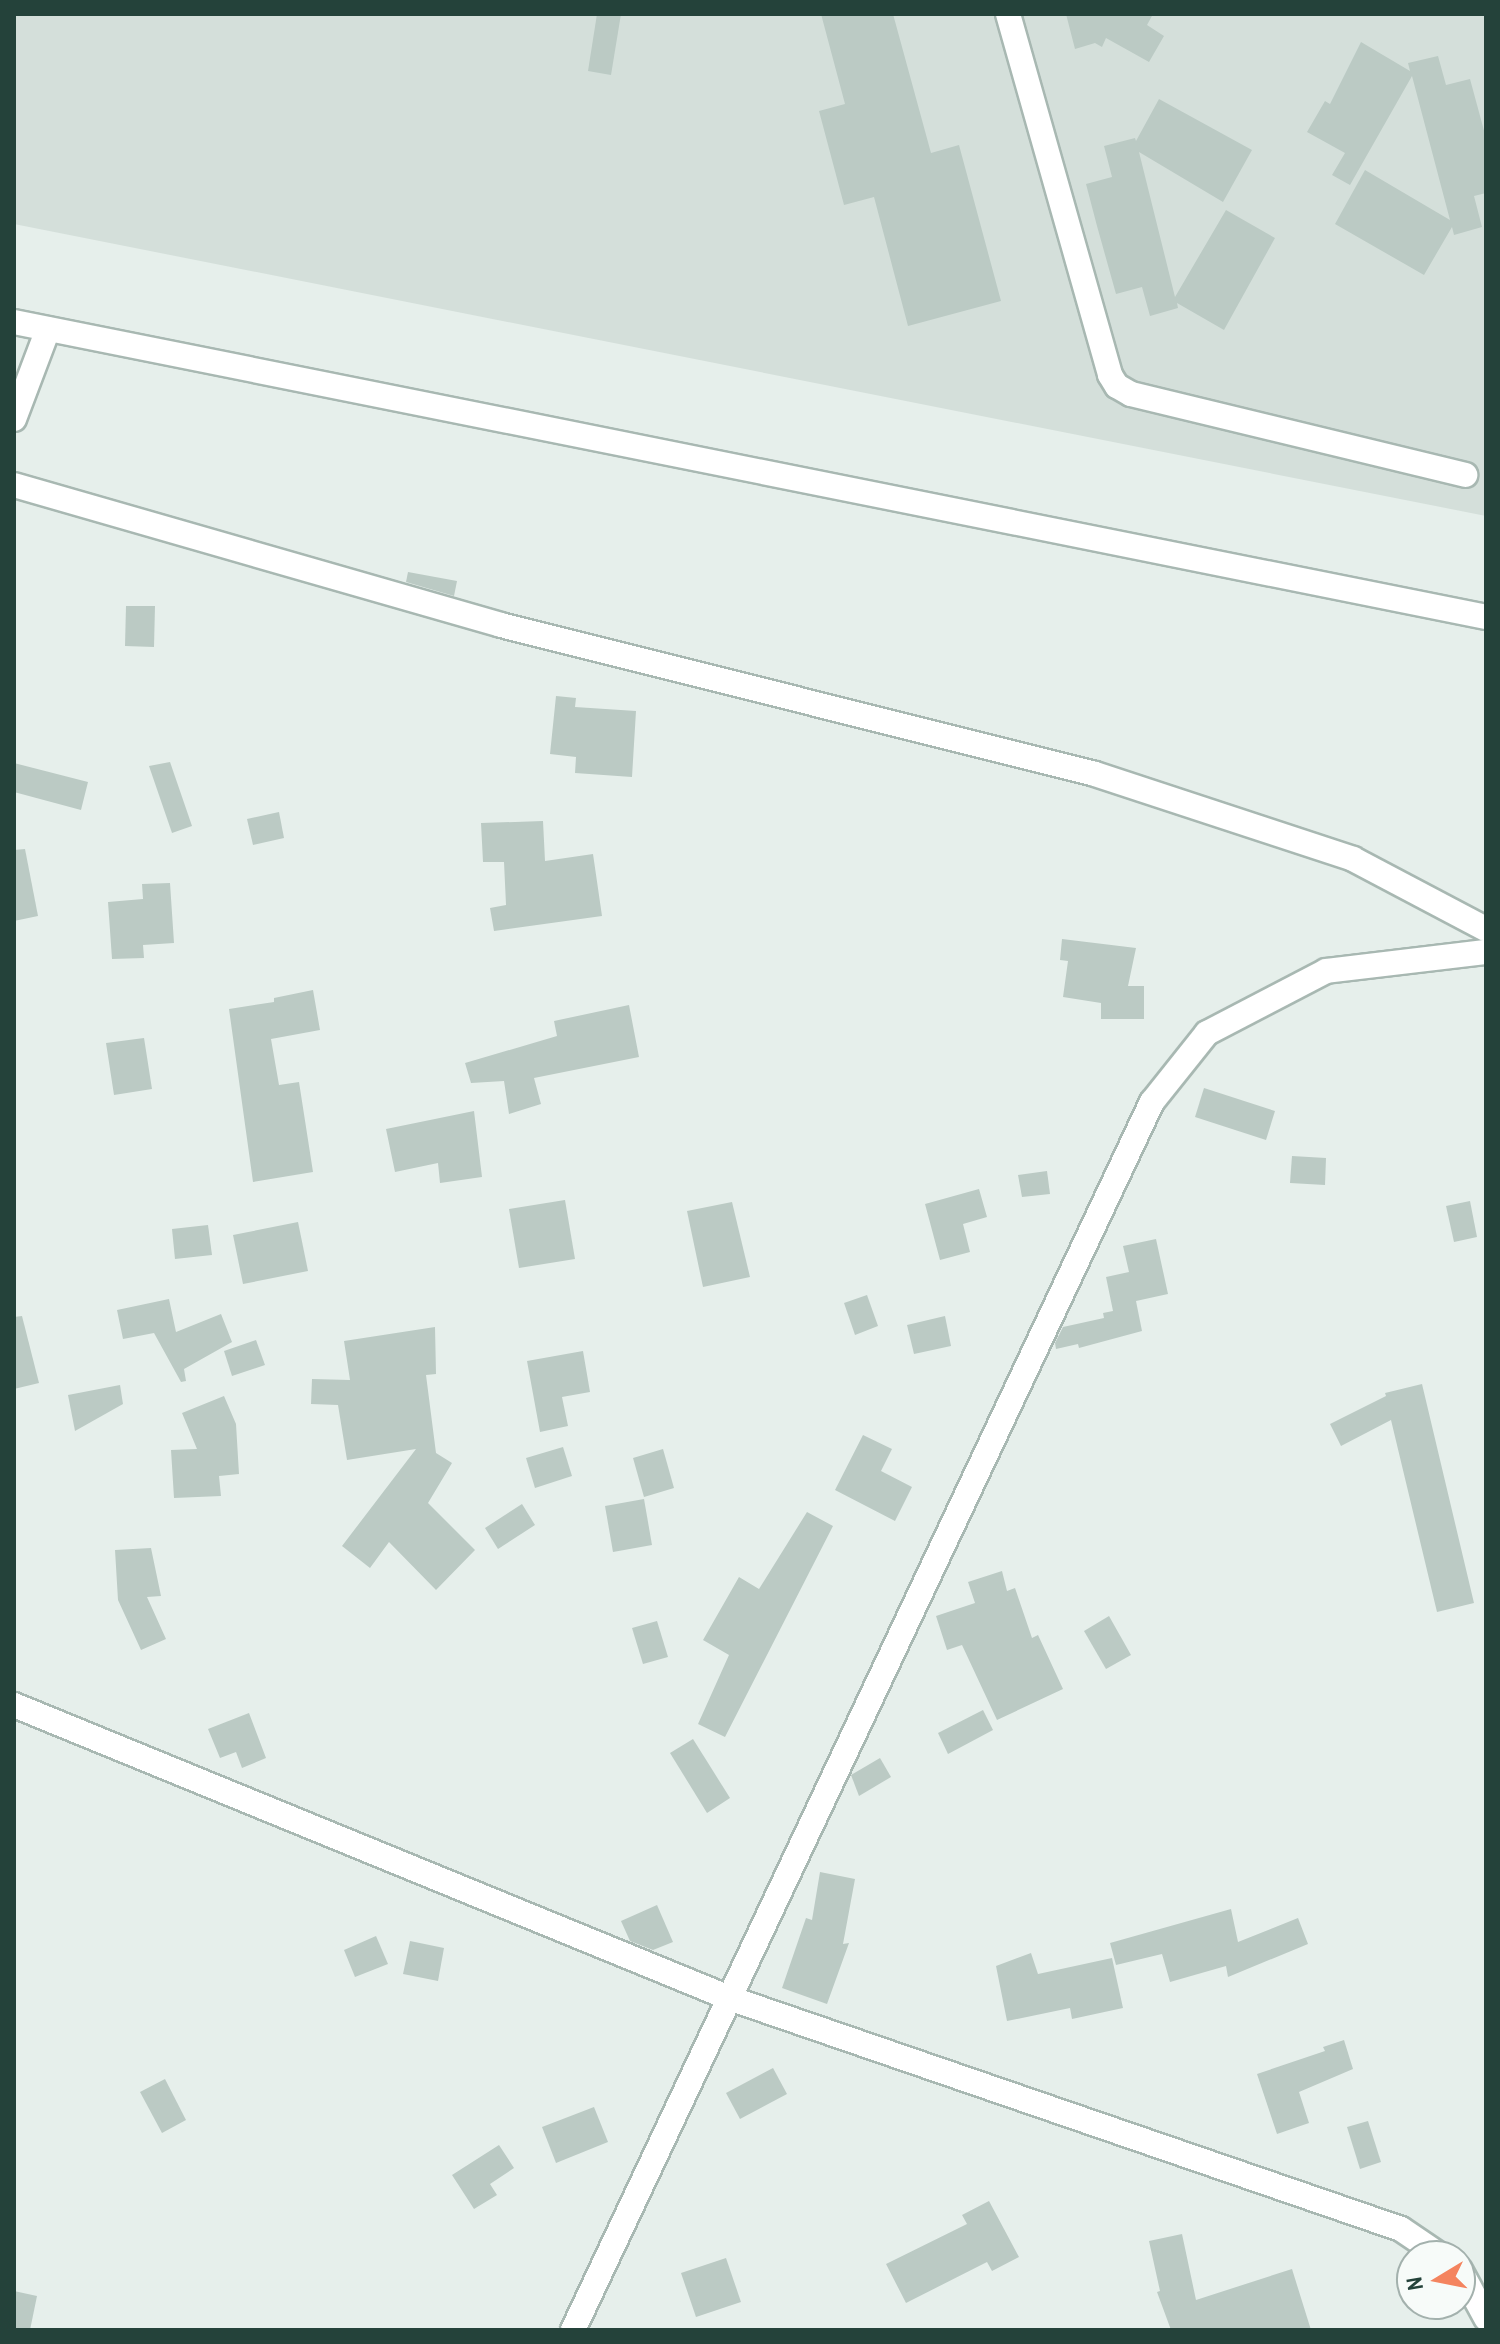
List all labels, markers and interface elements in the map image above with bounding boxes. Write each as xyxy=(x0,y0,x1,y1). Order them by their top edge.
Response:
north arrow xyxy=(1396,2240,1476,2320)
text: N xyxy=(1398,2275,1430,2293)

